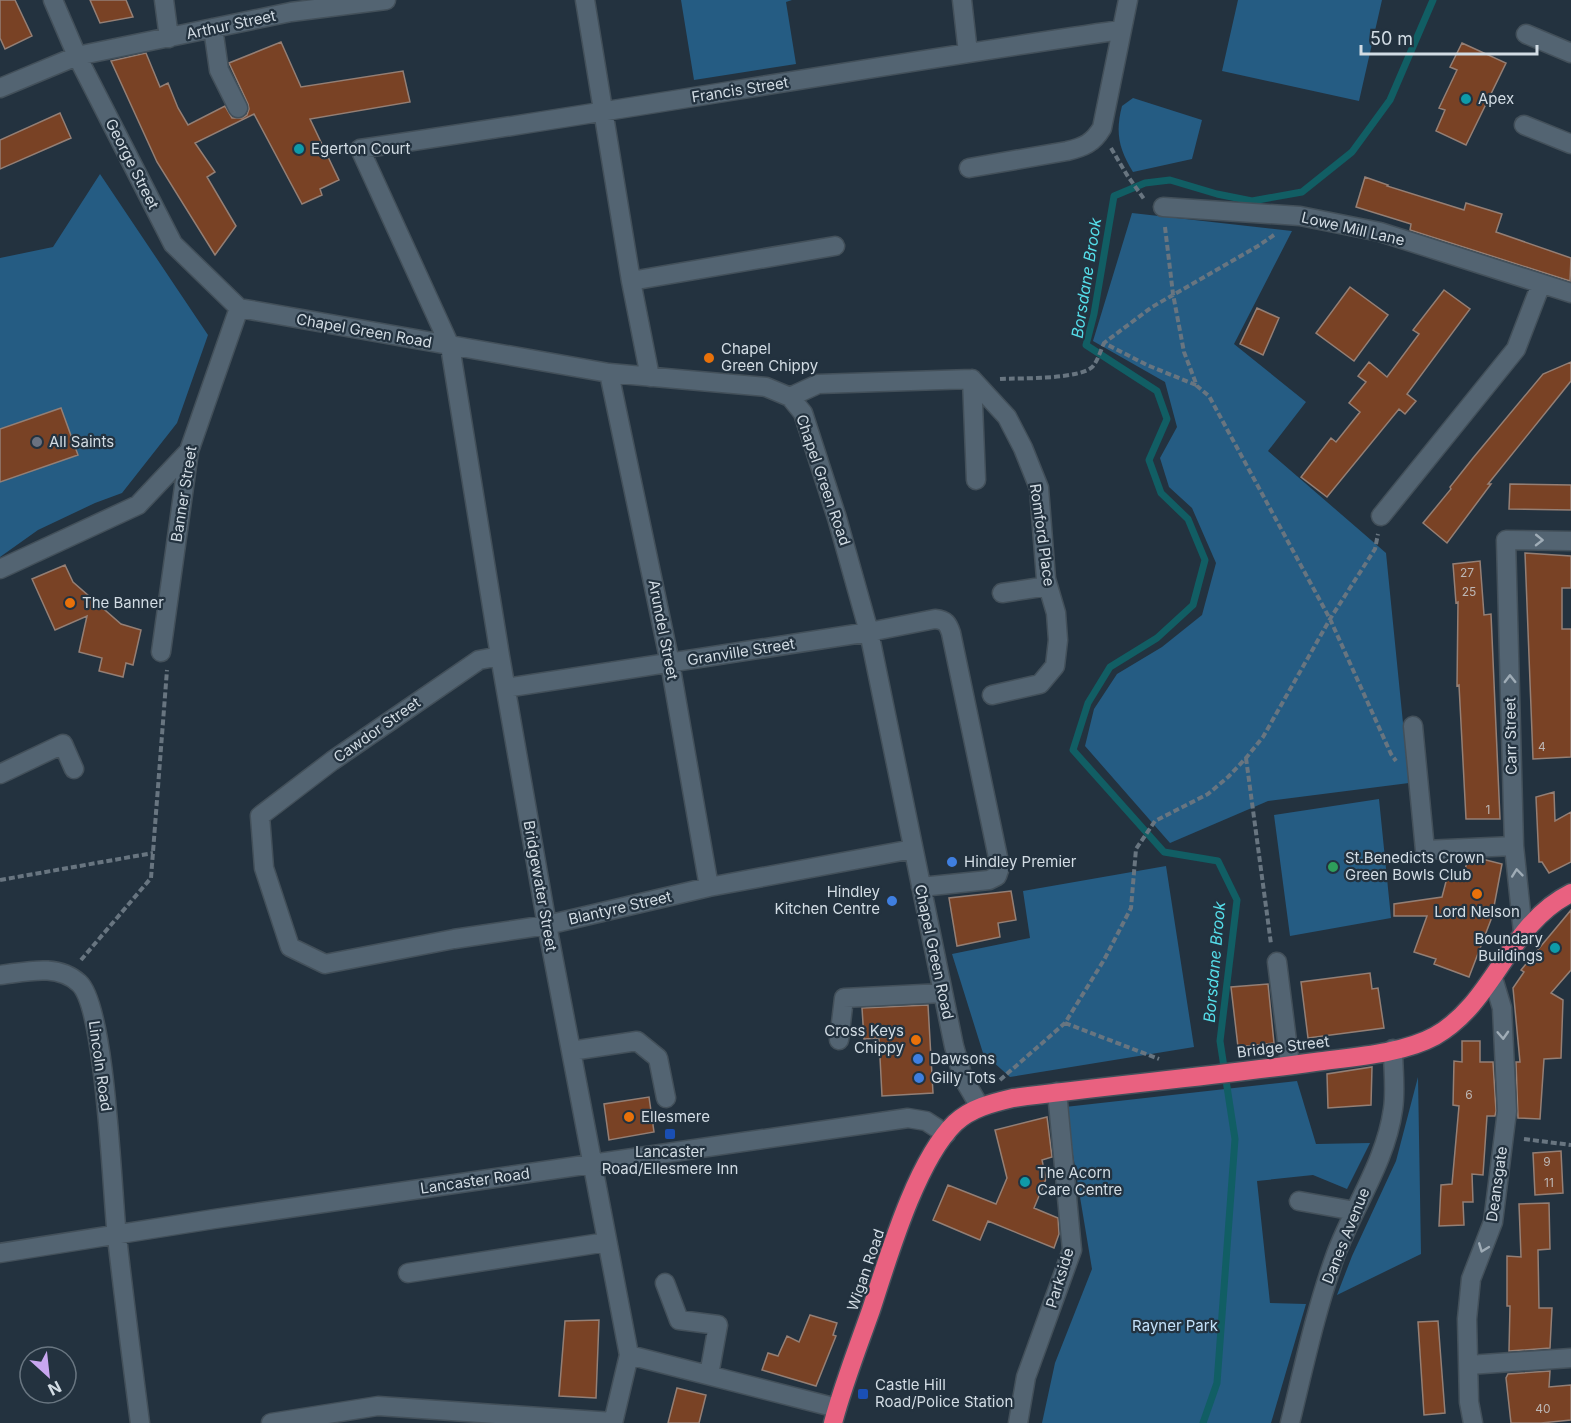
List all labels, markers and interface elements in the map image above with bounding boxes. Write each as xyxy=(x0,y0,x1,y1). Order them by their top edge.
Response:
street label: Arthur Street xyxy=(184,6,277,43)
scale bar xyxy=(1361,18,1536,56)
text: 50 m xyxy=(1370,28,1413,49)
street label: Francis Street xyxy=(690,72,790,107)
place label: Apex xyxy=(1478,89,1514,108)
marker: Apex xyxy=(1459,92,1473,106)
street label: George Street xyxy=(102,115,163,212)
place label: Egerton Court xyxy=(311,139,410,158)
marker: Egerton Court xyxy=(292,142,306,156)
street label: Lowe Mill Lane xyxy=(1300,207,1407,250)
water label: Borsdane Brook xyxy=(1067,216,1105,340)
street label: Chapel Green Road xyxy=(295,309,433,352)
place label: Chapel Green Chippy xyxy=(721,339,819,375)
marker: Chapel Green Chippy xyxy=(702,351,716,365)
street label: Chapel Green Road xyxy=(792,412,855,548)
place label: All Saints xyxy=(49,432,114,451)
marker: All Saints xyxy=(30,435,44,449)
street label: Banner Street xyxy=(167,444,200,543)
street label: Romford Place xyxy=(1026,482,1059,587)
one-way arrow xyxy=(1534,534,1543,547)
house number: 27 xyxy=(1460,565,1474,580)
street label: Arundel Street xyxy=(644,578,683,682)
house number: 25 xyxy=(1462,584,1476,599)
place label: The Banner xyxy=(82,593,164,612)
marker: The Banner xyxy=(63,596,77,610)
street label: Granville Street xyxy=(686,634,796,669)
one-way arrow xyxy=(1504,674,1516,683)
street label: Cawdor Street xyxy=(330,693,424,767)
street label: Carr Street xyxy=(1500,697,1521,775)
house number: 4 xyxy=(1538,739,1546,754)
house number: 1 xyxy=(1486,802,1490,817)
street label: Bridgewater Street xyxy=(520,819,561,953)
place label: St.Benedicts Crown Green Bowls Club xyxy=(1345,848,1485,884)
place label: Hindley Premier xyxy=(964,852,1077,871)
marker: Hindley Premier xyxy=(945,855,959,869)
marker: St.Benedicts Crown Green Bowls Club xyxy=(1326,860,1340,874)
one-way arrow xyxy=(1511,869,1524,878)
place label: Hindley Kitchen Centre xyxy=(774,882,881,918)
street label: Chapel Green Road xyxy=(911,883,958,1021)
street label: Blantyre Street xyxy=(567,886,673,929)
marker: Lord Nelson xyxy=(1470,887,1484,901)
marker: Hindley Kitchen Centre xyxy=(885,894,899,908)
water label: Borsdane Brook xyxy=(1199,900,1229,1023)
place label: Lord Nelson xyxy=(1434,902,1520,921)
place label: Boundary Buildings xyxy=(1475,929,1544,965)
marker: Boundary Buildings xyxy=(1548,941,1562,955)
street label: Lincoln Road xyxy=(85,1019,116,1113)
place label: Cross Keys Chippy xyxy=(824,1021,905,1057)
one-way arrow xyxy=(1497,1030,1510,1039)
street label: Bridge Street xyxy=(1236,1031,1330,1062)
marker: Cross Keys Chippy xyxy=(909,1033,923,1047)
place label: Dawsons xyxy=(930,1049,995,1068)
marker: Dawsons xyxy=(911,1052,925,1066)
place label: Gilly Tots xyxy=(931,1068,996,1087)
marker: Gilly Tots xyxy=(912,1071,926,1085)
house number: 6 xyxy=(1465,1087,1473,1102)
place label: Ellesmere xyxy=(641,1107,710,1126)
marker: Ellesmere xyxy=(622,1110,636,1124)
marker: Lancaster Road/Ellesmere Inn xyxy=(663,1127,677,1141)
place label: Lancaster Road/Ellesmere Inn xyxy=(602,1142,738,1178)
street label: Deansgate xyxy=(1482,1145,1511,1223)
house number: 9 xyxy=(1543,1154,1551,1169)
street label: Lancaster Road xyxy=(419,1163,531,1198)
place label: The Acorn Care Centre xyxy=(1037,1163,1122,1199)
marker: The Acorn Care Centre xyxy=(1018,1175,1032,1189)
house number: 11 xyxy=(1544,1175,1554,1190)
street label: Danes Avenue xyxy=(1318,1185,1373,1287)
street label: Wigan Road xyxy=(843,1226,888,1313)
one-way arrow xyxy=(1478,1242,1490,1253)
street label: Parkside xyxy=(1041,1246,1078,1310)
park label: Rayner Park xyxy=(1132,1316,1219,1335)
north arrow xyxy=(18,1345,78,1405)
place label: Castle Hill Road/Police Station xyxy=(875,1375,1013,1411)
text: N xyxy=(45,1377,65,1400)
marker: Castle Hill Road/Police Station xyxy=(856,1387,870,1401)
house number: 40 xyxy=(1535,1401,1551,1416)

